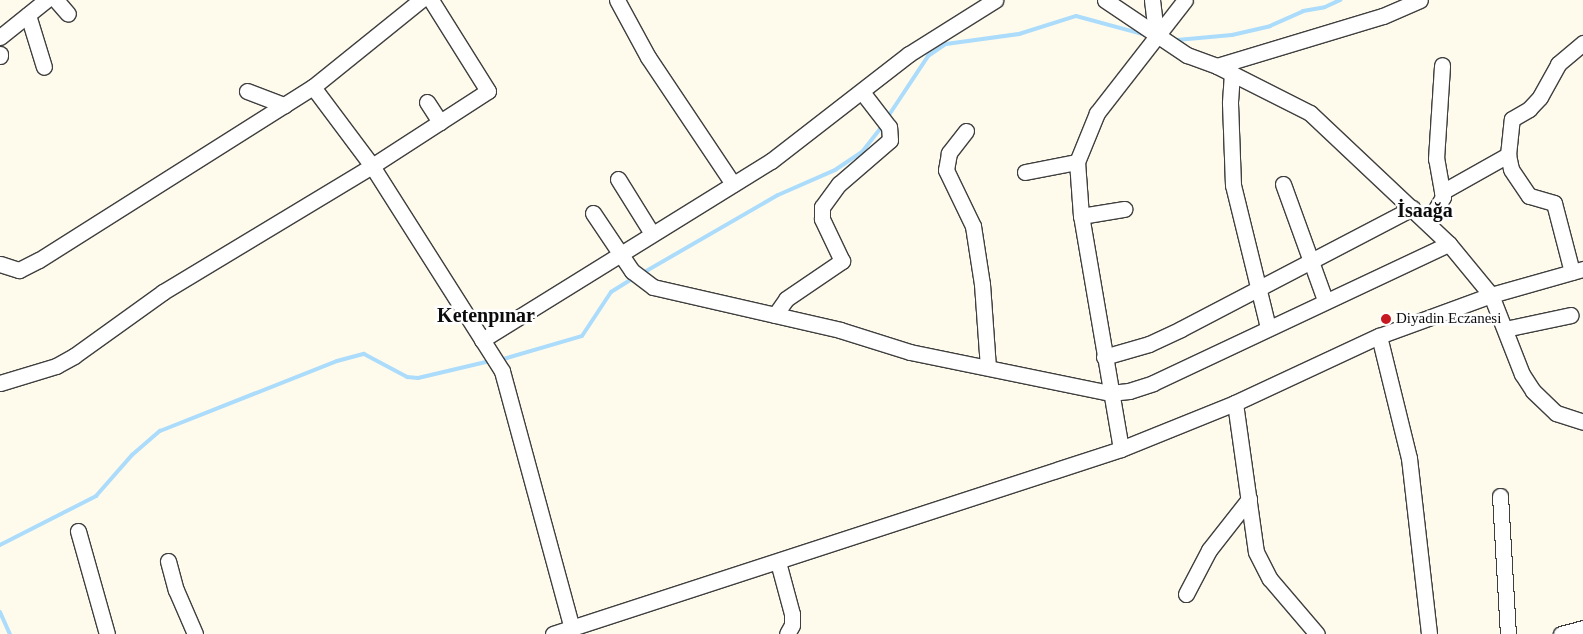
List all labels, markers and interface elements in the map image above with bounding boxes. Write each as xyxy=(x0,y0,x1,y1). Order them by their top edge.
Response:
district label: İsaağa xyxy=(1397,198,1453,222)
district label: Ketenpınar xyxy=(437,303,535,327)
place label: Diyadin Eczanesi xyxy=(1396,310,1501,328)
marker: Diyadin Eczanesi xyxy=(1380,313,1392,325)

